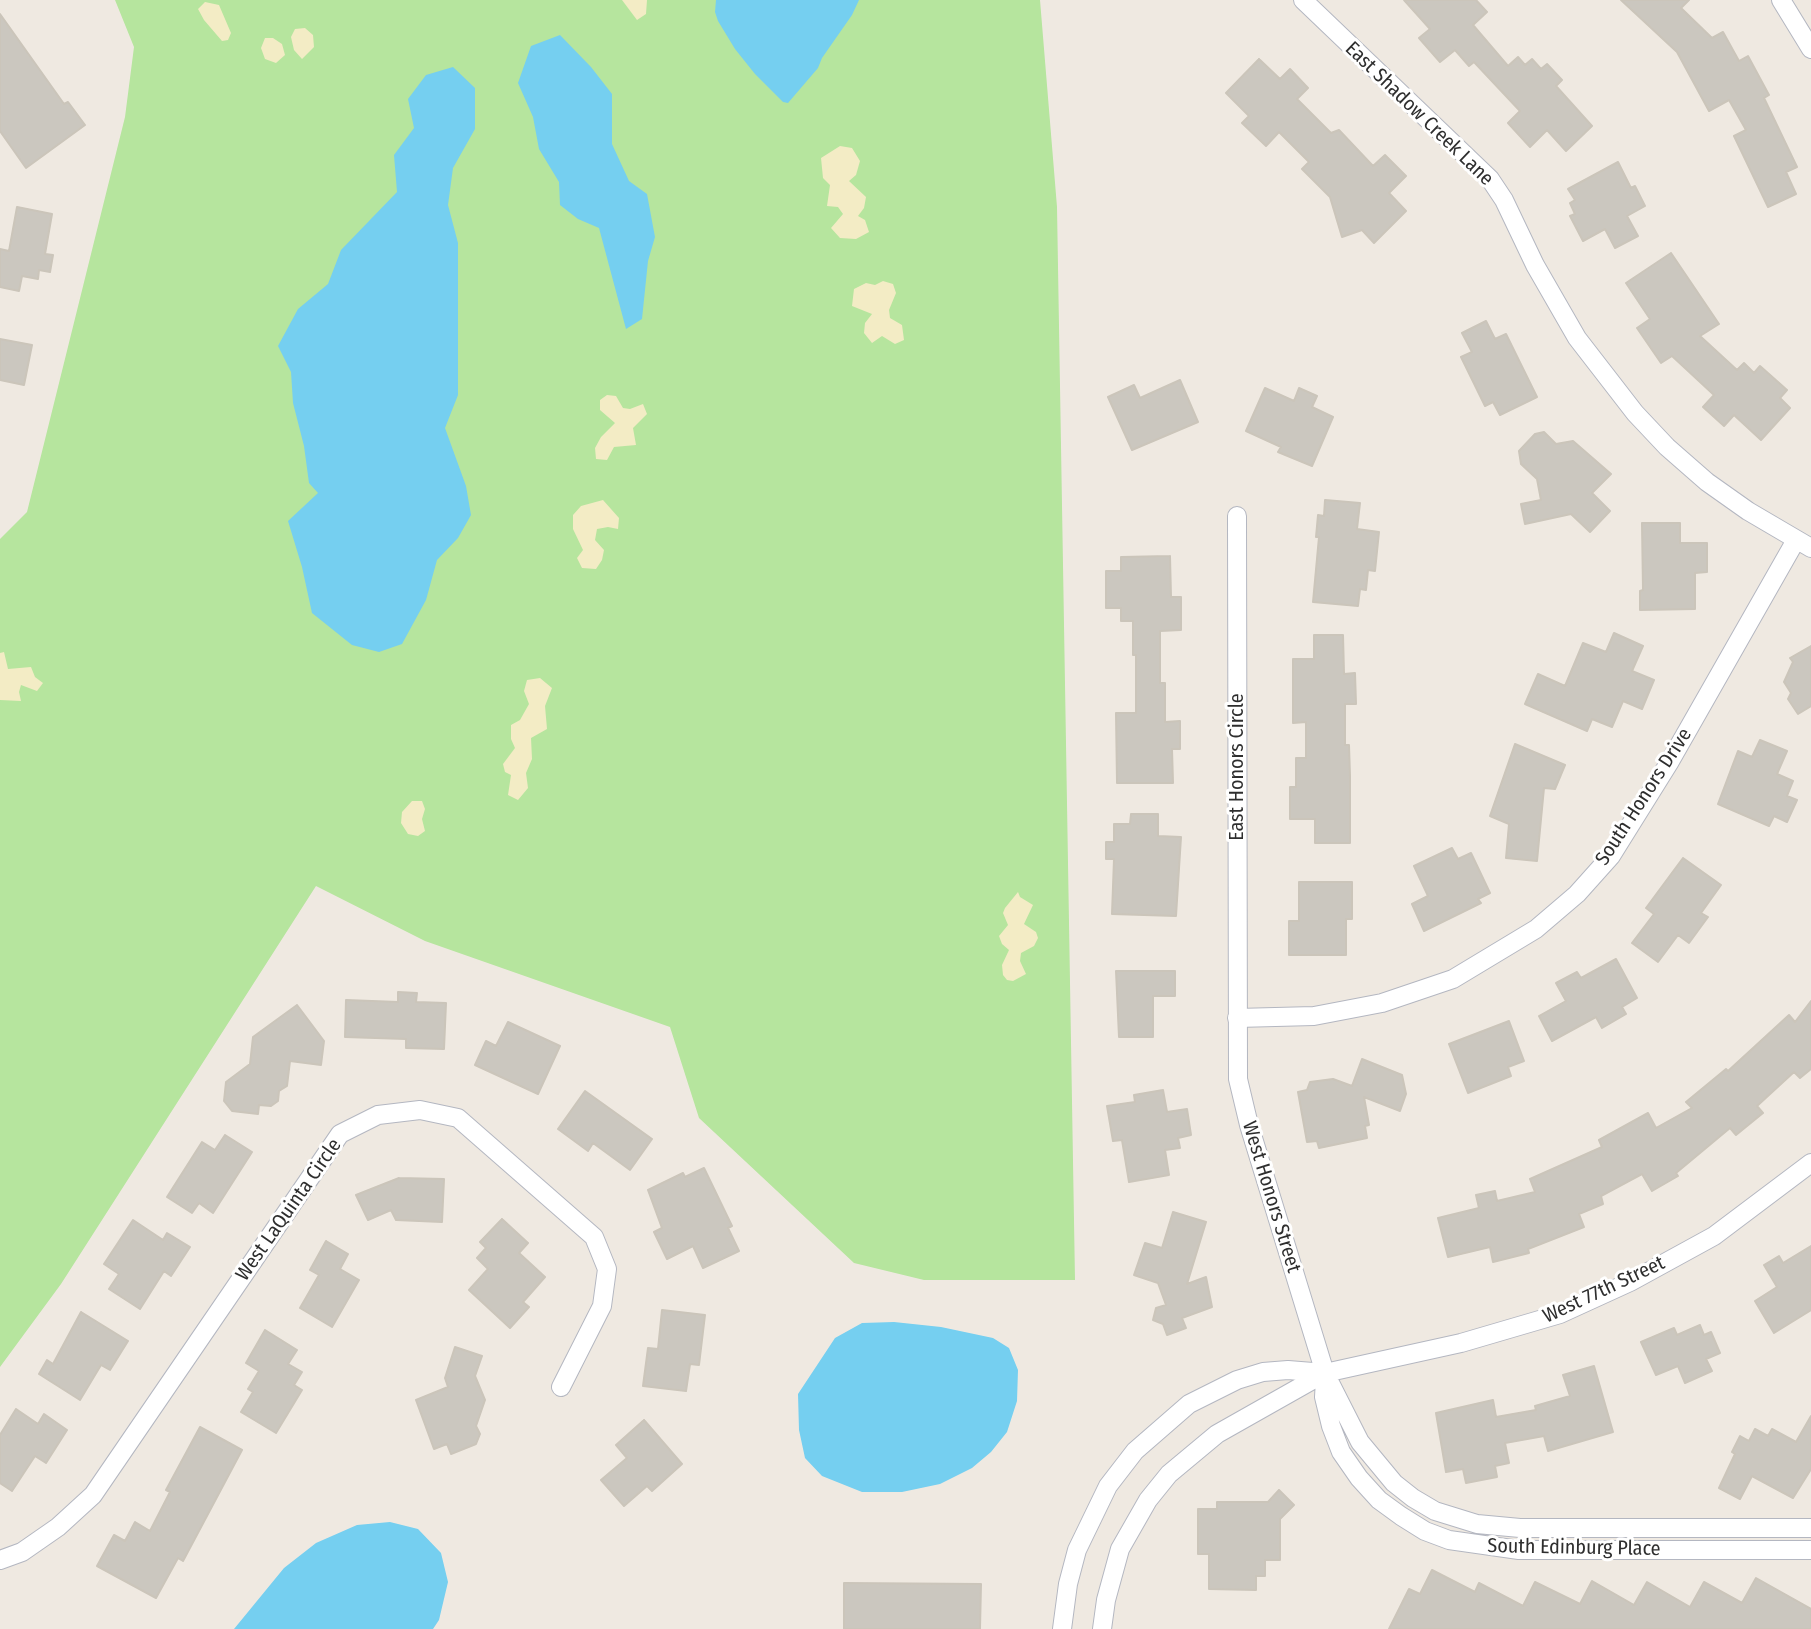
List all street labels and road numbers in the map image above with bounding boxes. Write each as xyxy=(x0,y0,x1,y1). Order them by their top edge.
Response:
street label: East Shadow Creek Lane xyxy=(1340,37,1498,191)
street label: East Honors Circle xyxy=(1225,693,1249,841)
street label: South Honors Drive xyxy=(1591,724,1697,870)
street label: West Honors Street xyxy=(1237,1118,1305,1276)
street label: West LaQuinta Circle xyxy=(231,1134,347,1286)
street label: West 77th Street xyxy=(1539,1251,1669,1329)
street label: South Edinburg Place xyxy=(1487,1534,1661,1562)

